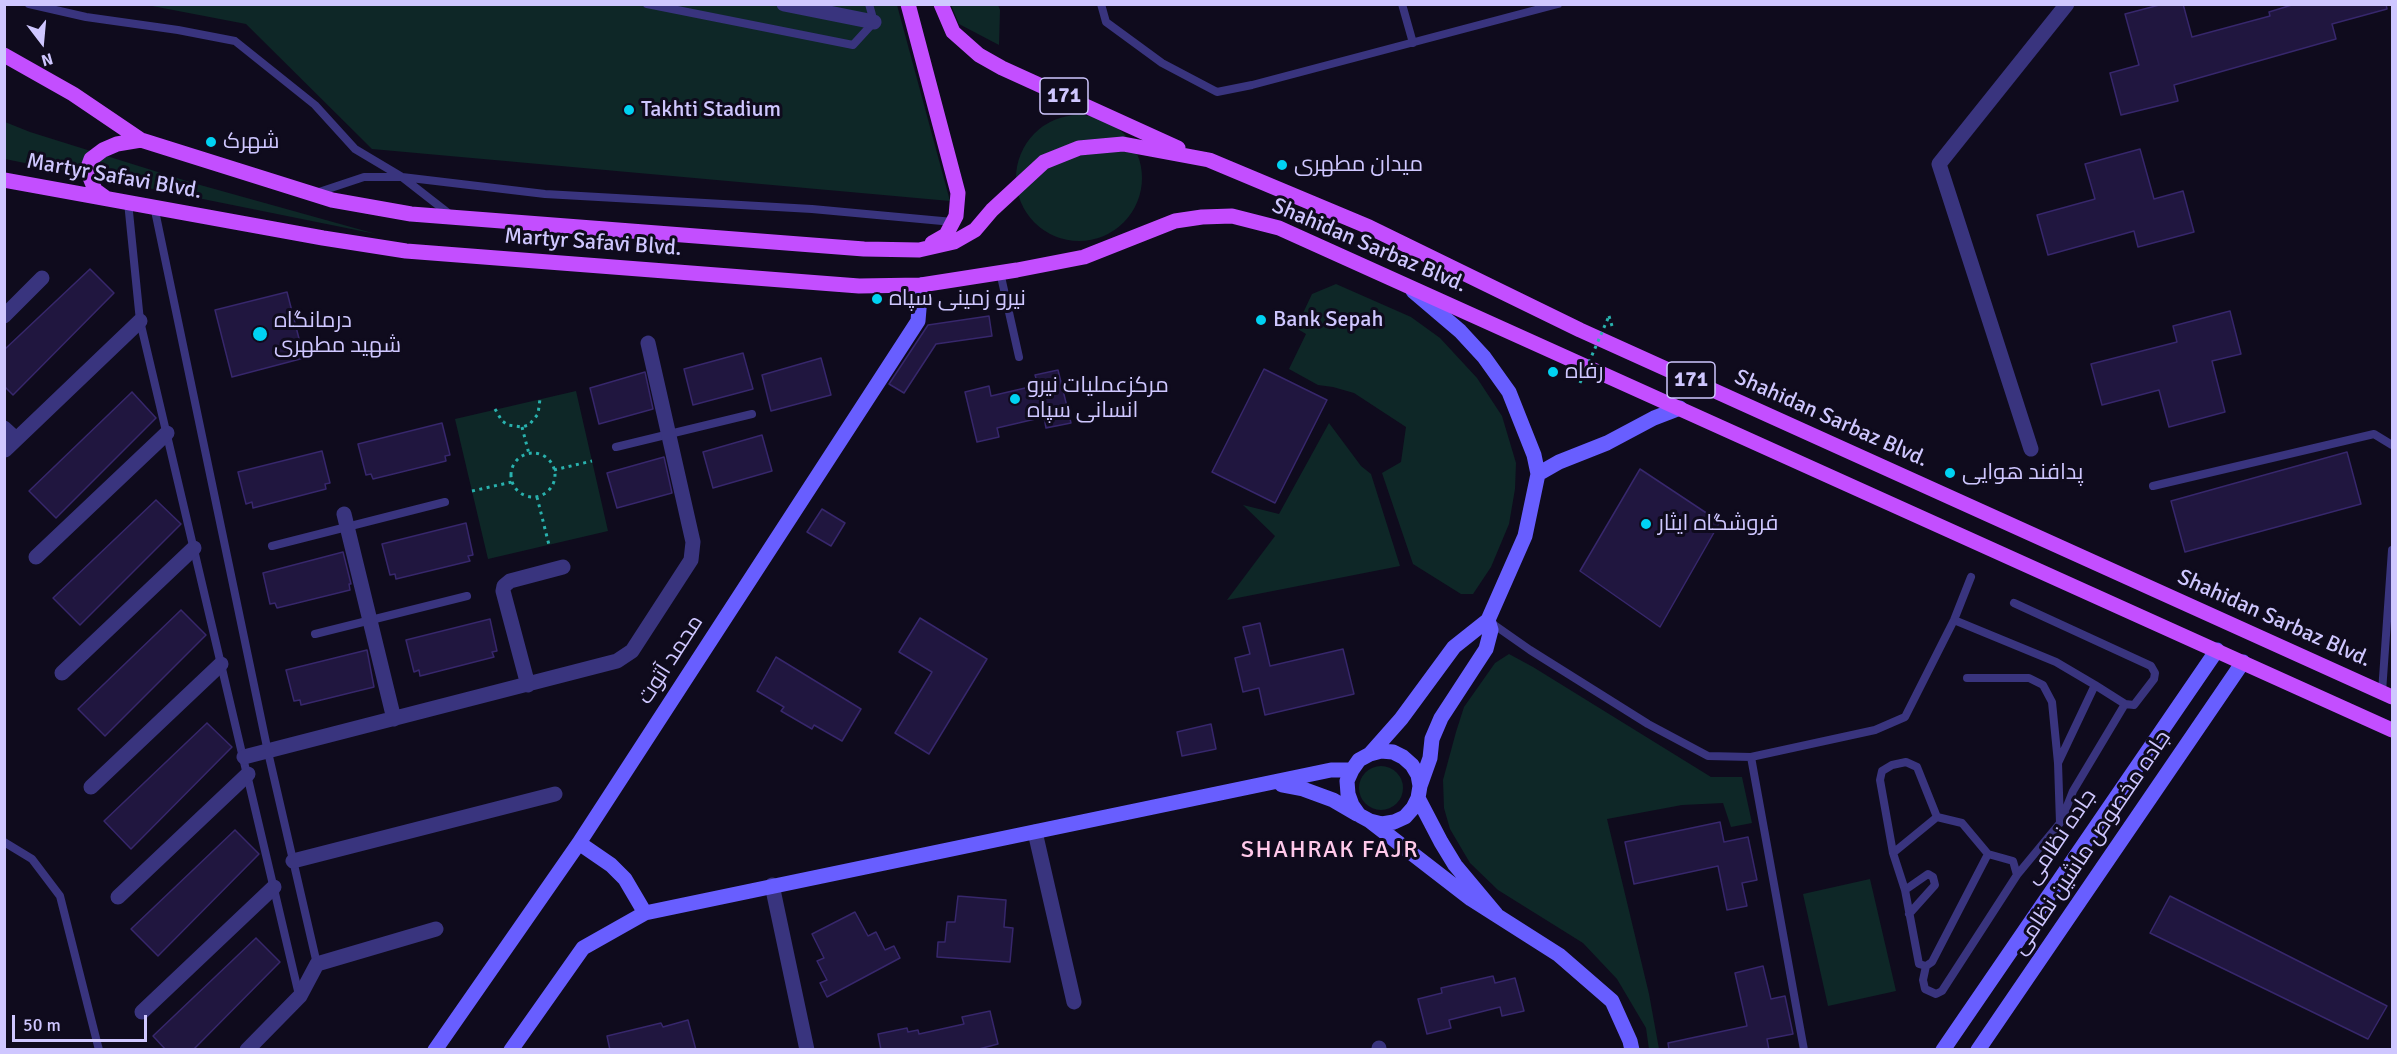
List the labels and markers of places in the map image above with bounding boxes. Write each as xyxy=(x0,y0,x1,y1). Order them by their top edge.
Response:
place label: Takhti Stadium xyxy=(641,97,781,123)
marker: Takhti Stadium xyxy=(622,103,636,117)
place label: شهرک xyxy=(223,129,280,155)
marker: شهرک xyxy=(204,135,218,149)
place label: میدان مطهری xyxy=(1294,152,1423,178)
marker: میدان مطهری xyxy=(1275,158,1289,172)
place label: نیرو زمینی سپاه xyxy=(889,286,1026,312)
marker: نیرو زمینی سپاه xyxy=(870,292,884,306)
place label: Bank Sepah xyxy=(1273,307,1383,333)
place label: درمانگاه شهید مطهری xyxy=(274,308,401,360)
marker: Bank Sepah xyxy=(1254,313,1268,327)
marker: درمانگاه شهید مطهری xyxy=(251,325,269,343)
place label: رفاه xyxy=(1565,359,1603,385)
marker: رفاه xyxy=(1546,365,1560,379)
place label: مرکزعملیات نیرو انسانی سپاه xyxy=(1027,373,1169,424)
marker: مرکزعملیات نیرو انسانی سپاه xyxy=(1008,392,1022,406)
place label: پدافند هوایی xyxy=(1962,460,2083,486)
marker: پدافند هوایی xyxy=(1943,466,1957,480)
place label: فروشگاه ایثار xyxy=(1658,511,1778,537)
marker: فروشگاه ایثار xyxy=(1639,517,1653,531)

